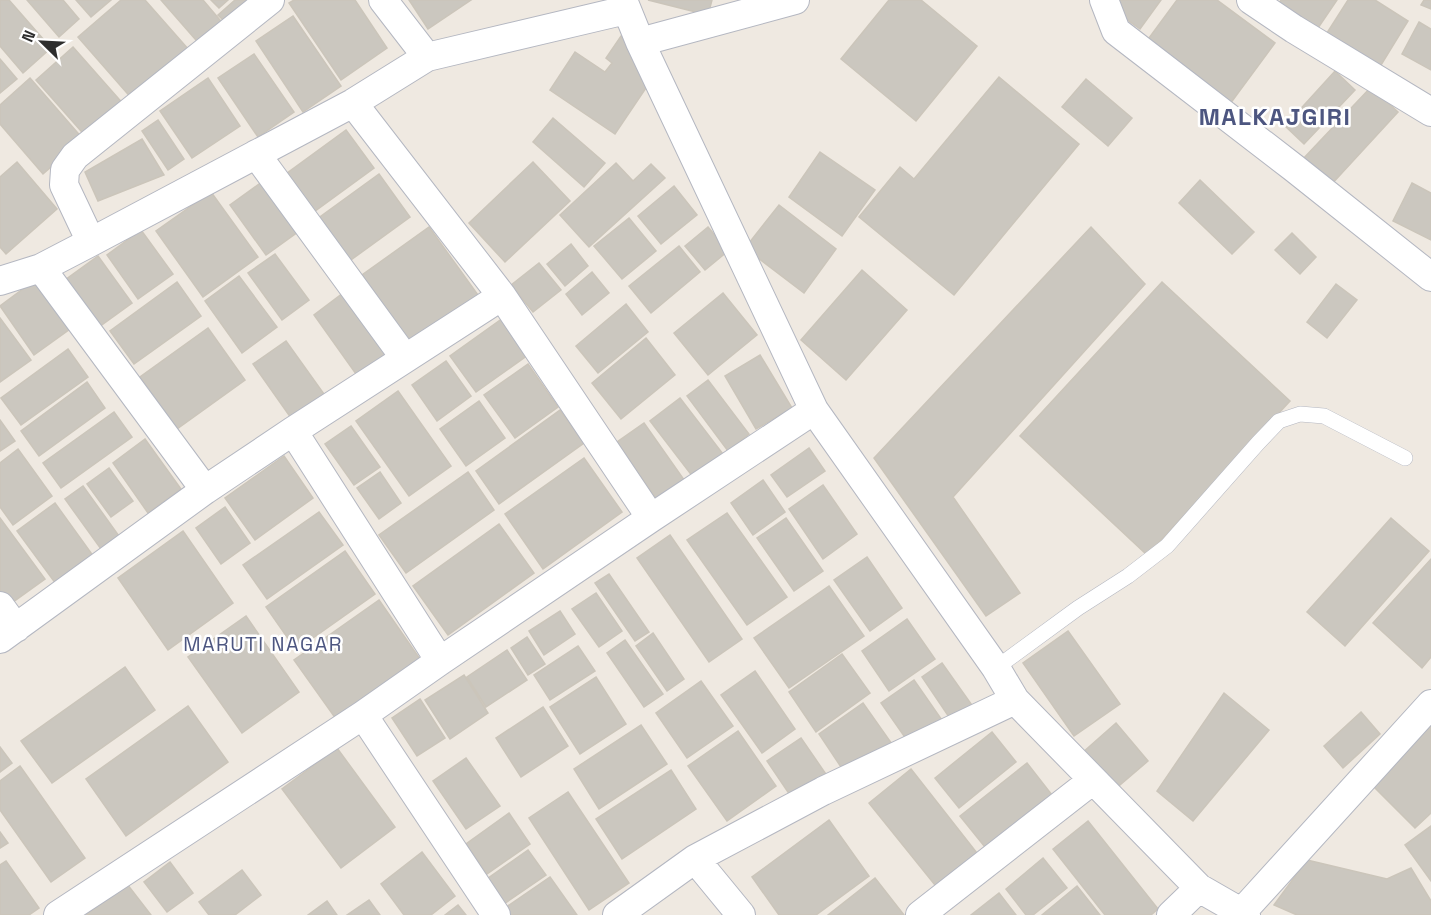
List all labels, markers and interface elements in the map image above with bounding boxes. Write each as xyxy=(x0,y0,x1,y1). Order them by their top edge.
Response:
north arrow xyxy=(12,12,72,72)
text: N xyxy=(17,27,41,45)
district label: MALKAJGIRI xyxy=(1199,101,1351,132)
district label: MARUTI NAGAR xyxy=(183,631,343,657)

